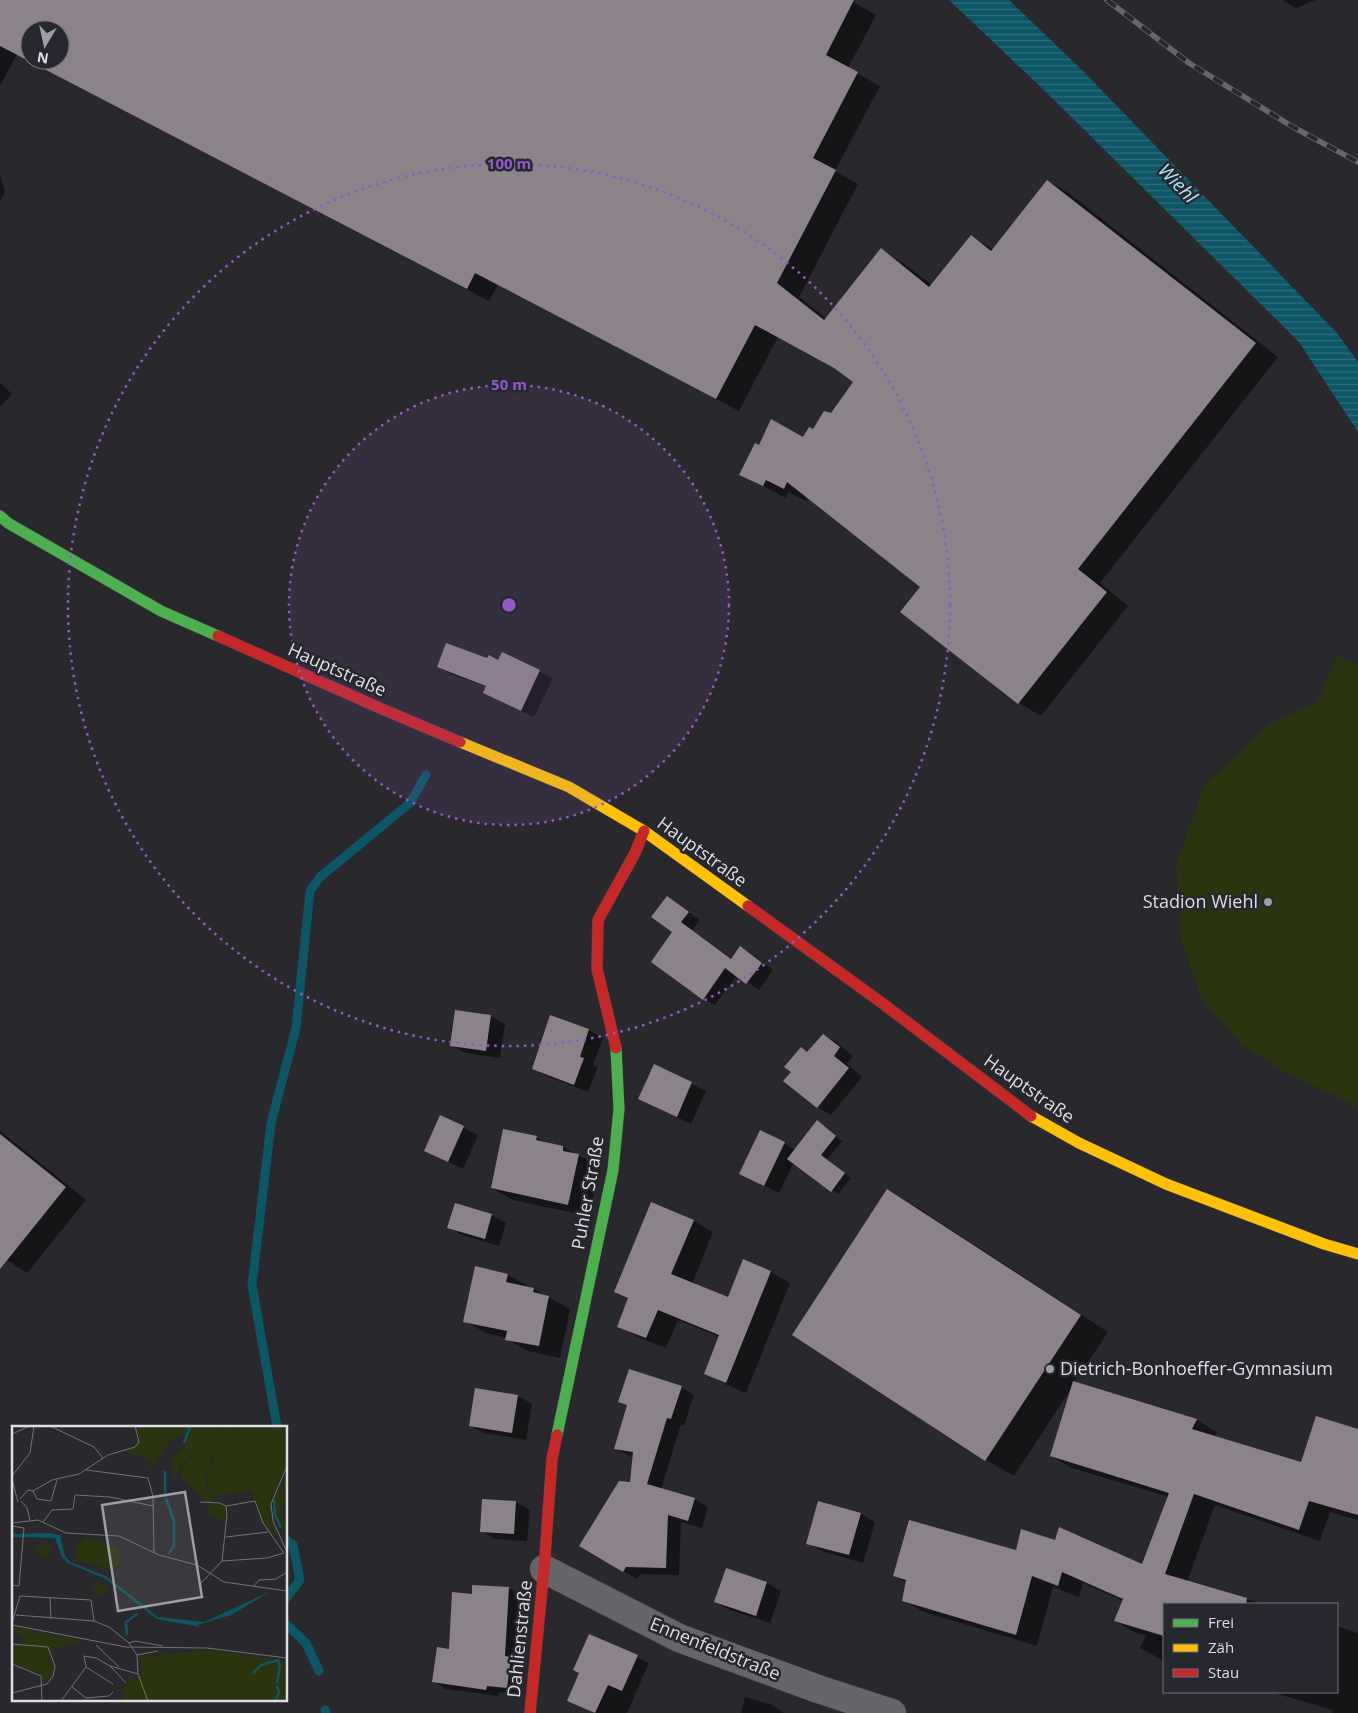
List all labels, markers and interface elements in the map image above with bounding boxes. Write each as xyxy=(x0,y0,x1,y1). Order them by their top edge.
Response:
north arrow xyxy=(20,20,70,70)
text: N xyxy=(36,48,50,69)
text: 100 m xyxy=(487,153,531,173)
water label: Wiehl xyxy=(1153,157,1204,210)
text: 50 m xyxy=(491,374,527,394)
centre of rings xyxy=(500,596,518,614)
street label: Hauptstraße xyxy=(284,637,390,701)
street label: Hauptstraße xyxy=(653,811,752,892)
place label: Stadion Wiehl xyxy=(1143,889,1258,913)
marker: Stadion Wiehl xyxy=(1262,896,1274,908)
street label: Hauptstraße xyxy=(980,1048,1080,1128)
street label: Puhler Straße xyxy=(565,1134,609,1251)
place label: Dietrich-Bonhoeffer-Gymnasium xyxy=(1060,1356,1333,1380)
marker: Dietrich-Bonhoeffer-Gymnasium xyxy=(1044,1363,1056,1375)
inset map xyxy=(12,1426,288,1700)
street label: Dahlienstraße xyxy=(501,1579,537,1699)
legend xyxy=(1163,1603,1338,1693)
street label: Ennenfeldstraße xyxy=(647,1611,784,1685)
text: Frei xyxy=(1208,1612,1234,1632)
text: Zäh xyxy=(1208,1637,1234,1657)
text: Stau xyxy=(1208,1662,1239,1682)

